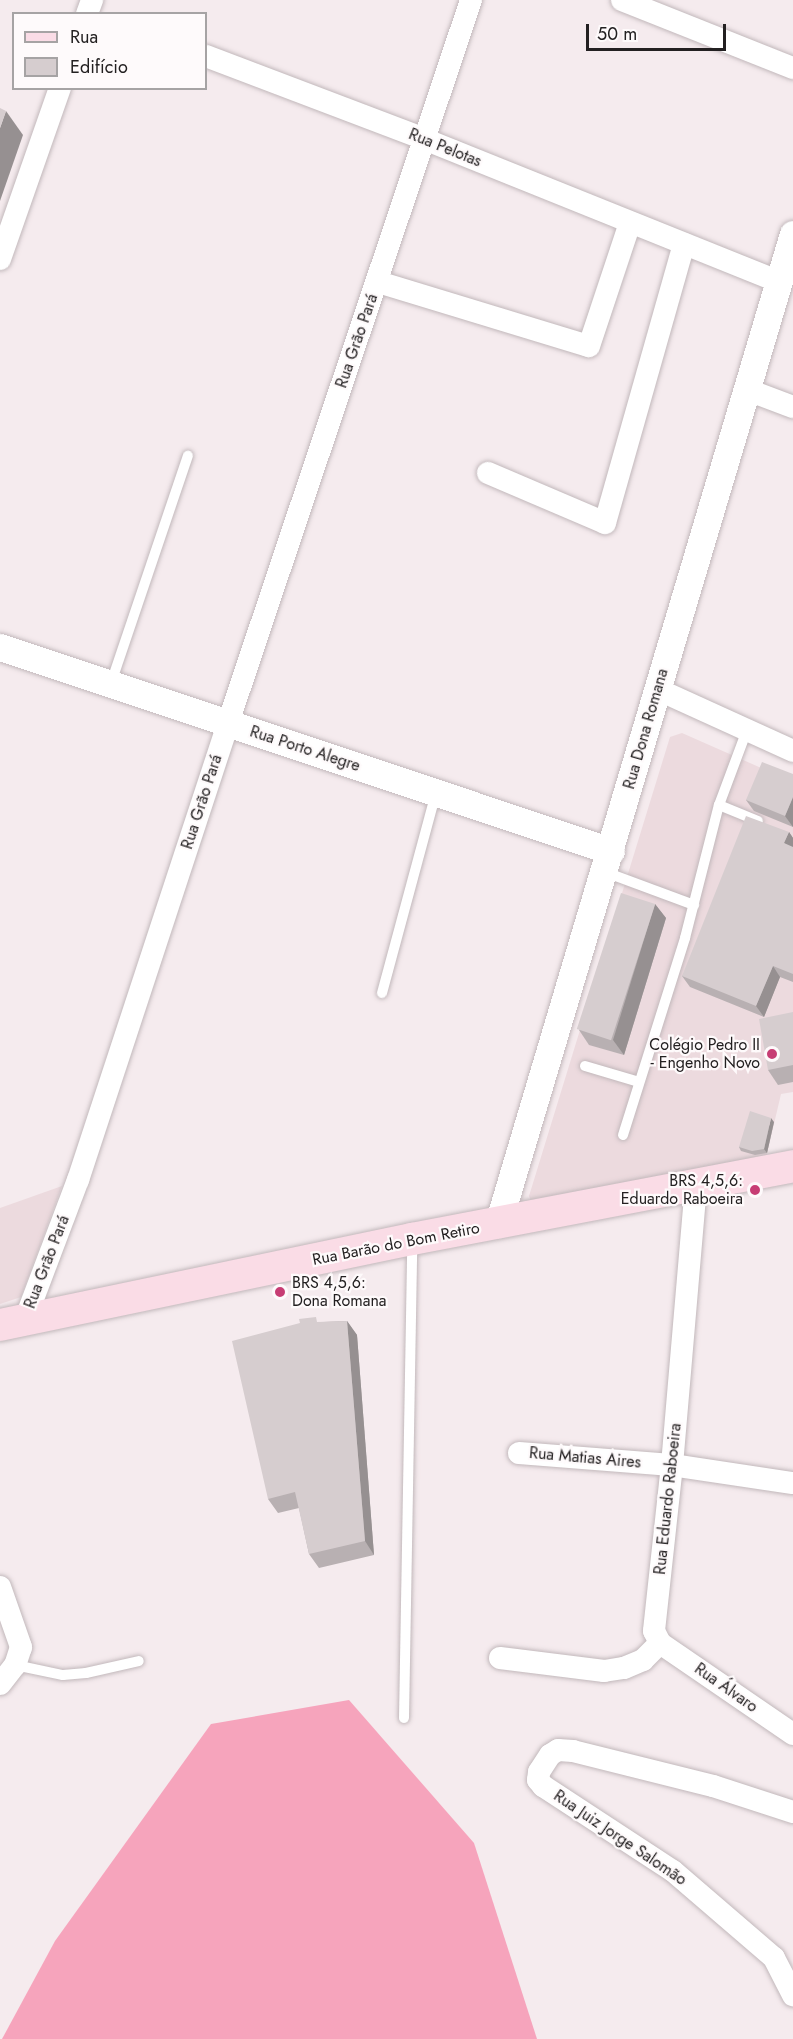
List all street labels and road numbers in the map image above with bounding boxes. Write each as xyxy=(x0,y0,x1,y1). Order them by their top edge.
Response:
street label: Rua Pelotas xyxy=(406,125,484,171)
street label: Rua Grão Pará xyxy=(332,291,382,391)
street label: Rua Dona Romana xyxy=(620,667,672,791)
street label: Rua Porto Alegre xyxy=(247,722,363,776)
street label: Rua Grão Pará xyxy=(178,752,226,852)
street label: Rua Grão Pará xyxy=(20,1213,74,1311)
street label: Rua Barão do Bom Retiro xyxy=(311,1218,481,1270)
street label: Rua Eduardo Raboeira xyxy=(651,1422,685,1576)
street label: Rua Matias Aires xyxy=(528,1444,642,1472)
street label: Rua Álvaro xyxy=(691,1659,761,1717)
street label: Rua Juiz Jorge Salomão xyxy=(550,1786,690,1890)

